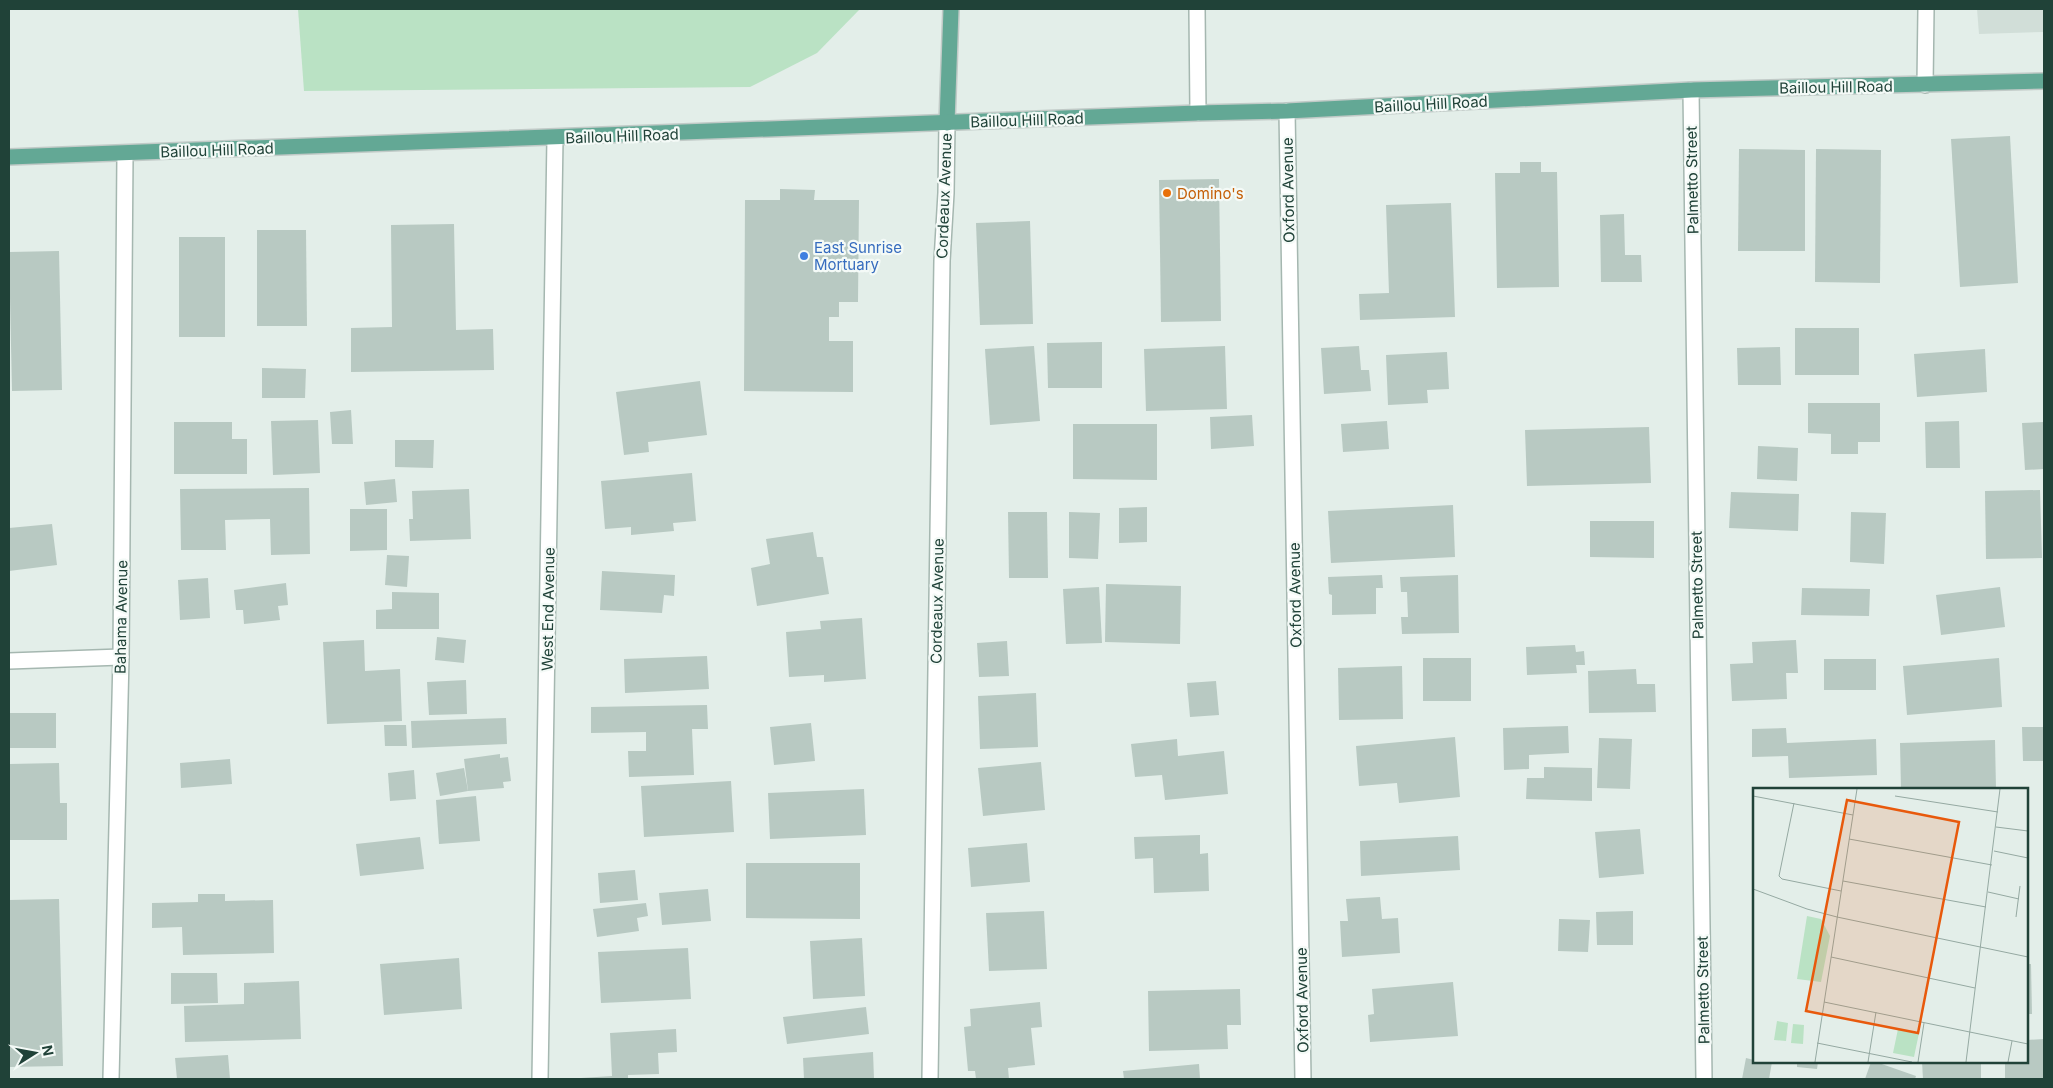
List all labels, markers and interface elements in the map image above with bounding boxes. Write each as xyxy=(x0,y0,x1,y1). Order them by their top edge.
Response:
street label: Baillou Hill Road xyxy=(1779,77,1893,97)
street label: Baillou Hill Road xyxy=(1374,92,1488,116)
street label: Baillou Hill Road xyxy=(970,109,1084,131)
street label: Baillou Hill Road xyxy=(565,125,679,147)
street label: Palmetto Street xyxy=(1682,126,1702,234)
street label: Cordeaux Avenue xyxy=(932,133,956,259)
street label: Oxford Avenue xyxy=(1278,137,1298,243)
street label: Baillou Hill Road xyxy=(160,139,274,161)
place label: Domino's xyxy=(1177,184,1244,203)
marker: Domino's xyxy=(1161,187,1173,199)
place label: East Sunrise Mortuary xyxy=(814,238,902,274)
marker: East Sunrise Mortuary xyxy=(798,250,810,262)
street label: Palmetto Street xyxy=(1687,531,1707,639)
street label: Cordeaux Avenue xyxy=(926,538,948,664)
street label: Oxford Avenue xyxy=(1285,542,1305,648)
street label: West End Avenue xyxy=(537,547,559,671)
street label: Bahama Avenue xyxy=(111,560,131,674)
inset map xyxy=(1753,788,2028,1063)
street label: Palmetto Street xyxy=(1693,936,1713,1044)
street label: Oxford Avenue xyxy=(1292,947,1312,1053)
north arrow xyxy=(10,1028,60,1078)
text: N xyxy=(39,1044,58,1057)

